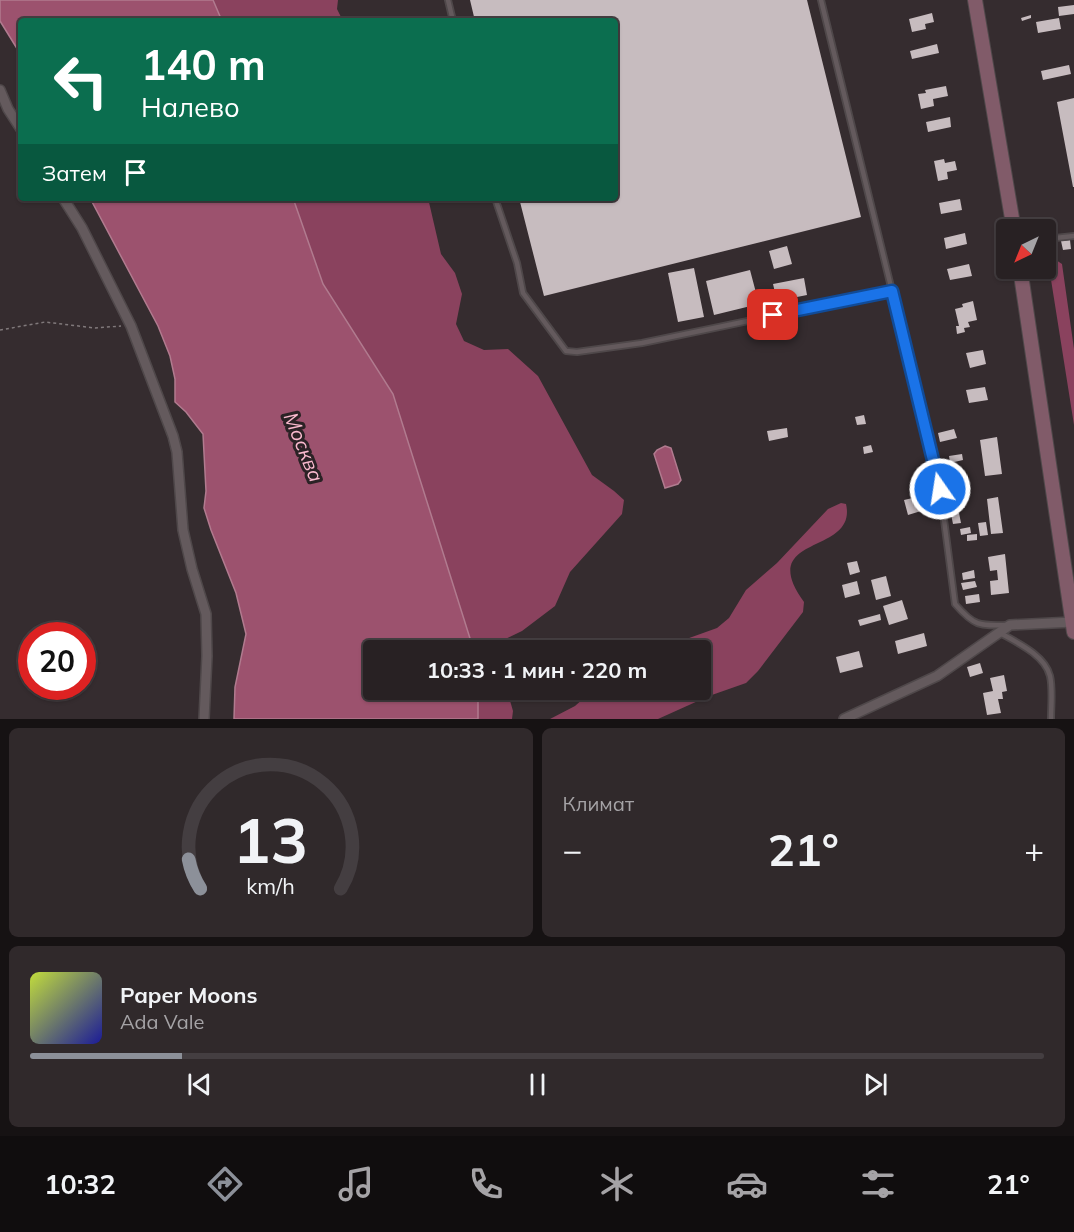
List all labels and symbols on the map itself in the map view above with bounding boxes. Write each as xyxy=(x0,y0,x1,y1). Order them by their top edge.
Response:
north arrow xyxy=(996,219,1056,279)
pin xyxy=(747,289,798,340)
water label: Москва xyxy=(279,408,329,486)
position arrow xyxy=(908,457,972,521)
speed limit sign: 20 xyxy=(18,622,96,700)

